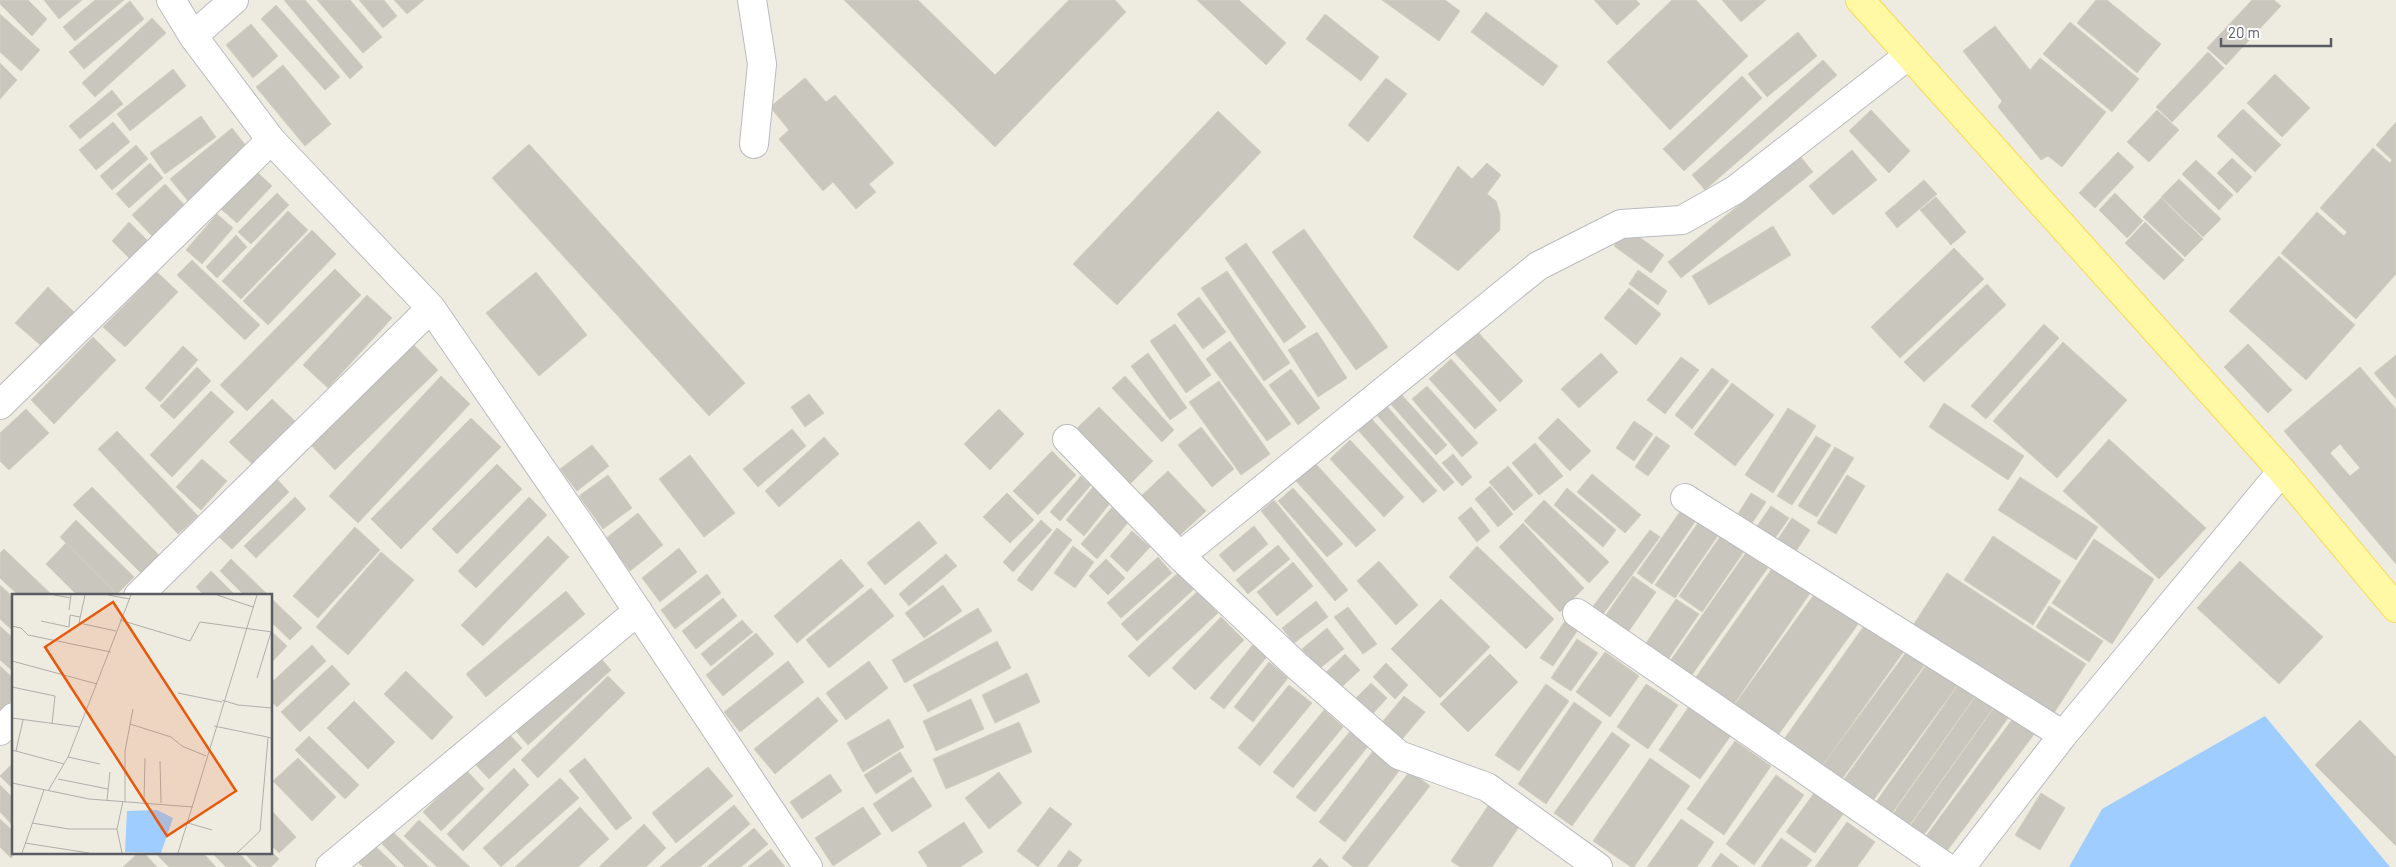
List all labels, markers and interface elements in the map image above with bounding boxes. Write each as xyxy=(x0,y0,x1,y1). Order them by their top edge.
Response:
scale bar xyxy=(2221,15,2331,47)
text: 20 m xyxy=(2228,23,2260,41)
inset map xyxy=(12,594,272,854)

